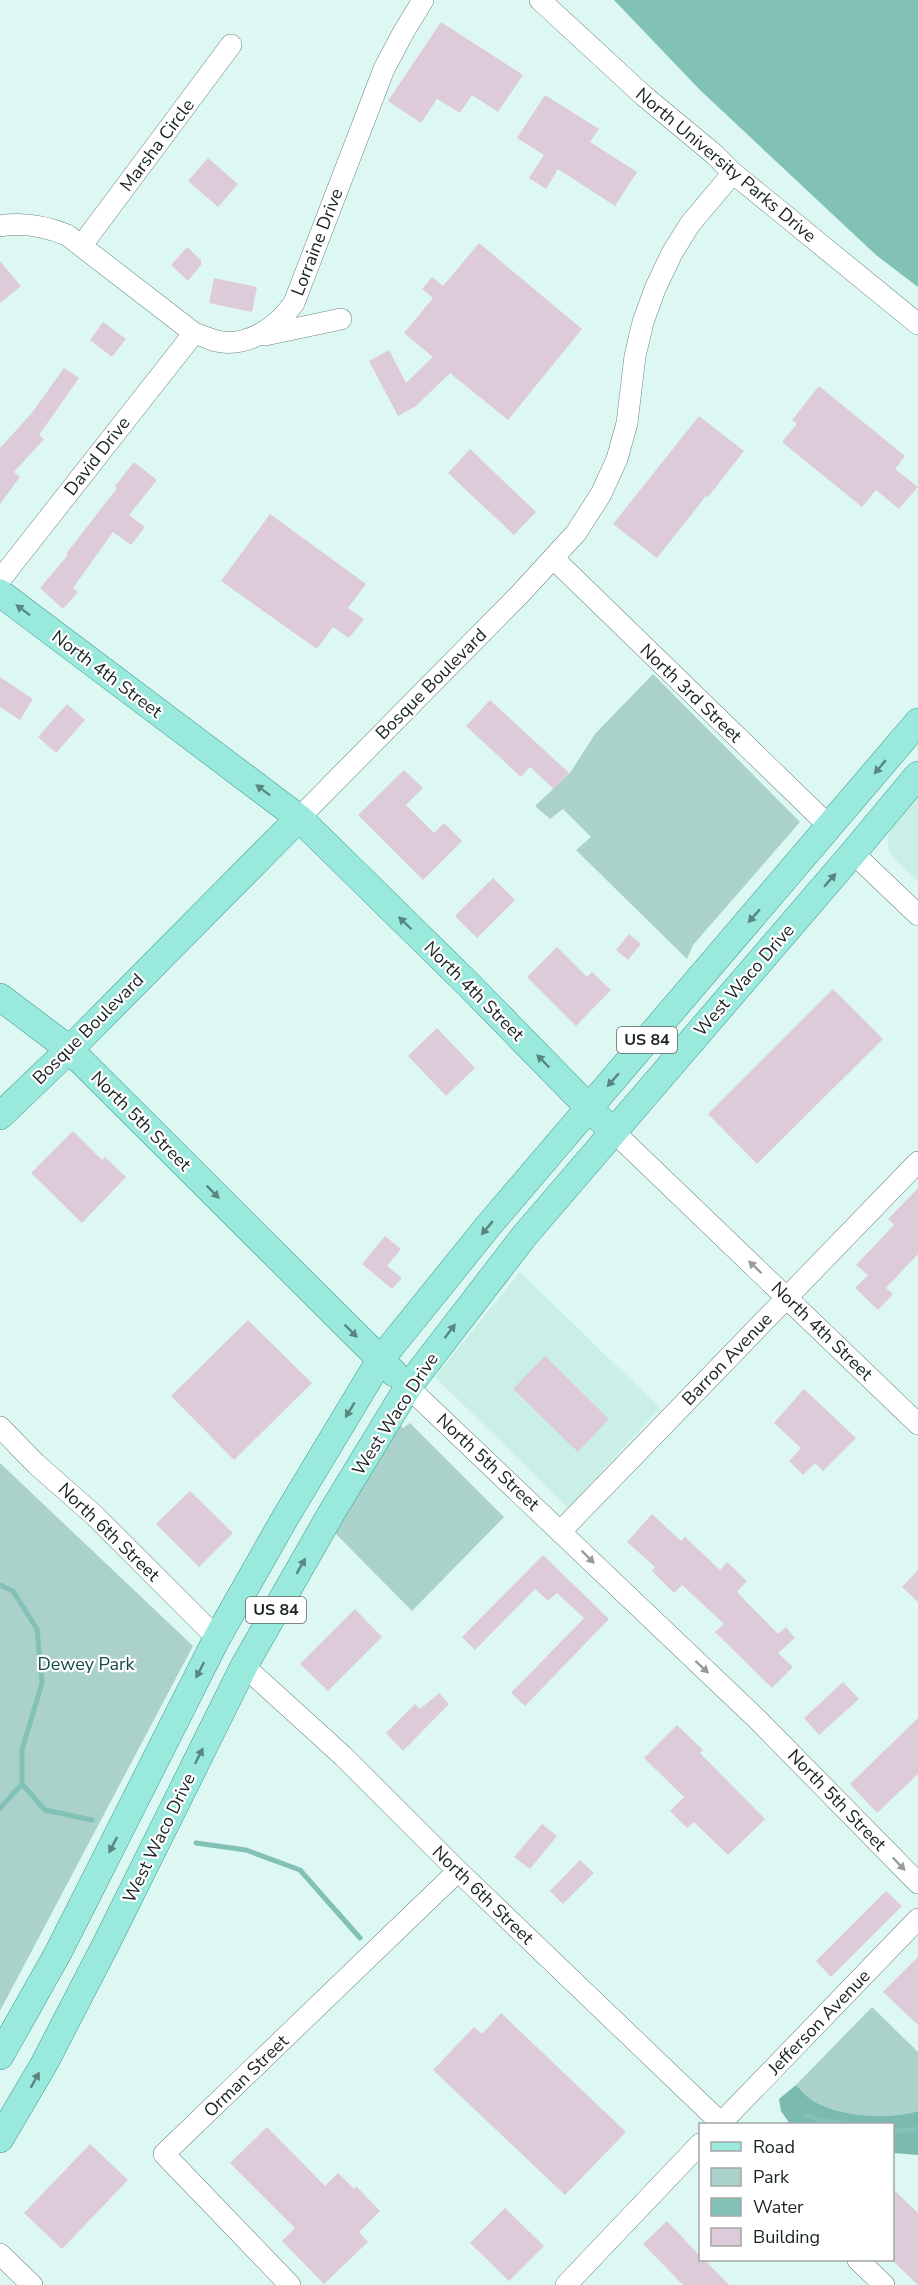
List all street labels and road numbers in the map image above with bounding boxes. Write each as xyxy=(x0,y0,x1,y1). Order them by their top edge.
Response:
street label: North University Parks Drive xyxy=(631,82,821,248)
street label: Marsha Circle xyxy=(114,94,200,196)
street label: Lorraine Drive xyxy=(285,185,349,299)
street label: David Drive xyxy=(59,412,135,500)
street label: Bosque Boulevard xyxy=(370,623,492,745)
street label: North 4th Street xyxy=(47,625,168,724)
street label: North 3rd Street xyxy=(635,638,748,748)
street label: West Waco Drive xyxy=(688,919,800,1041)
street label: North 4th Street xyxy=(419,936,530,1047)
street label: Bosque Boulevard xyxy=(27,968,149,1090)
road number: US 84 xyxy=(617,1027,677,1053)
street label: North 5th Street xyxy=(86,1066,197,1177)
street label: North 4th Street xyxy=(766,1276,878,1386)
street label: Barron Avenue xyxy=(676,1307,778,1411)
street label: West Waco Drive xyxy=(346,1348,444,1480)
street label: North 5th Street xyxy=(431,1408,545,1516)
street label: North 6th Street xyxy=(53,1477,165,1587)
road number: US 84 xyxy=(246,1597,306,1623)
street label: North 5th Street xyxy=(782,1744,892,1856)
street label: West Waco Drive xyxy=(117,1769,201,1907)
street label: North 6th Street xyxy=(427,1840,539,1950)
street label: Jefferson Avenue xyxy=(762,1964,875,2081)
street label: Orman Street xyxy=(198,2029,294,2123)

